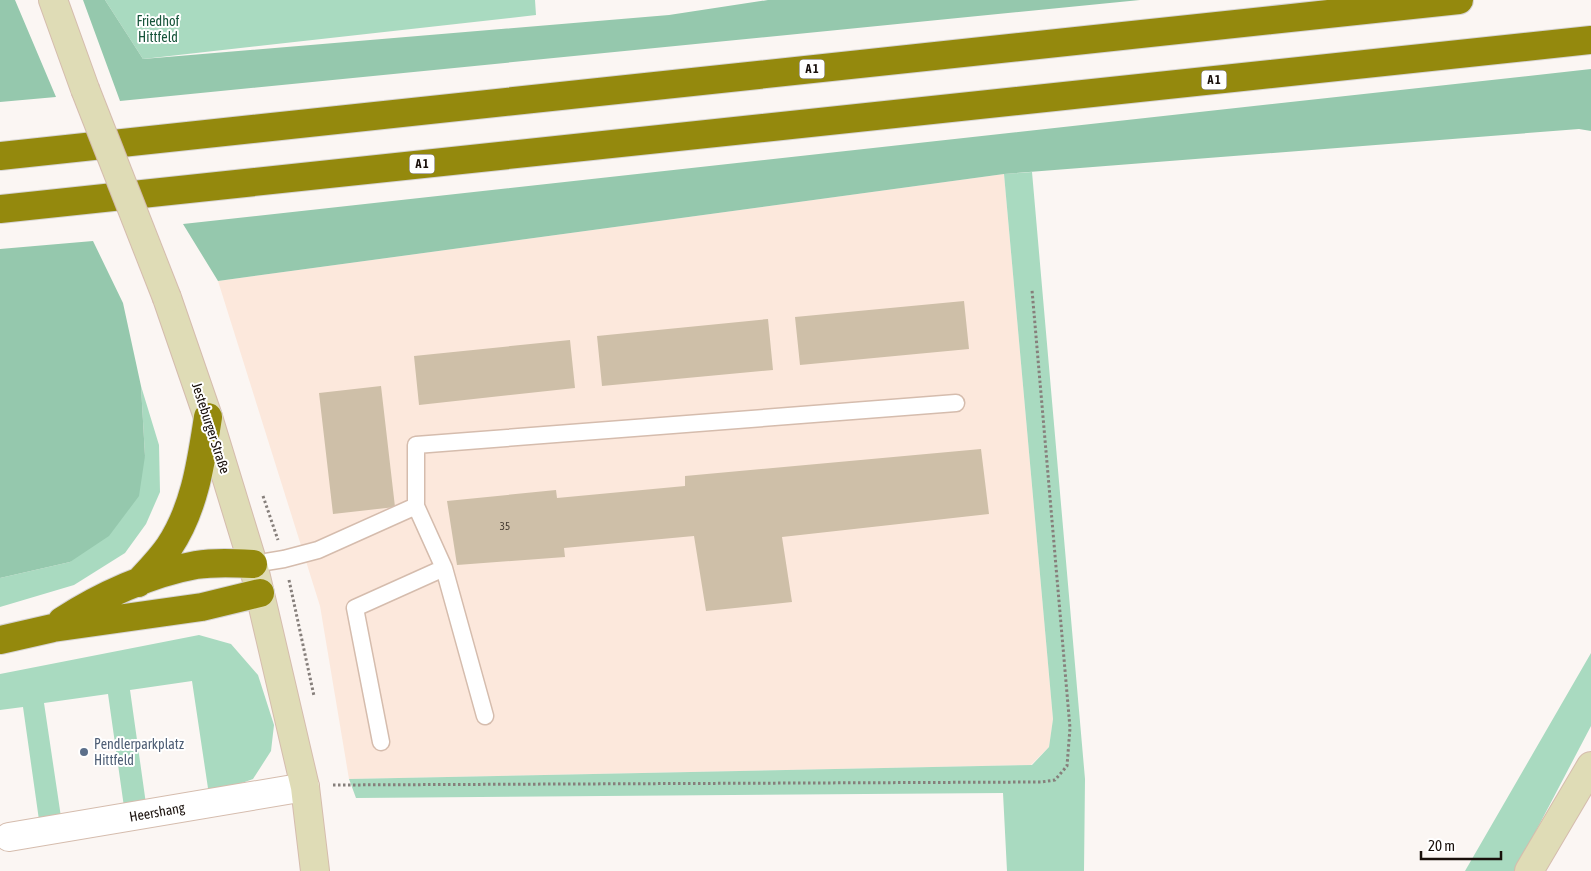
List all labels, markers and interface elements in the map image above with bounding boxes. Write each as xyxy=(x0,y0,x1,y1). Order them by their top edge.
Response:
park label: Friedhof Hittfeld xyxy=(137,13,180,45)
road number: A 1 xyxy=(800,60,824,78)
road number: A 1 xyxy=(1202,70,1226,90)
road number: A 1 xyxy=(410,154,434,173)
street label: Jesteburger Straße xyxy=(189,381,233,475)
house number: 35 xyxy=(500,520,510,532)
place label: Pendlerparkplatz Hittfeld xyxy=(94,736,184,768)
marker: Pendlerparkplatz Hittfeld xyxy=(78,746,90,758)
street label: Heershang xyxy=(128,799,186,825)
scale bar xyxy=(1421,828,1501,860)
text: 20 m xyxy=(1428,837,1455,854)

